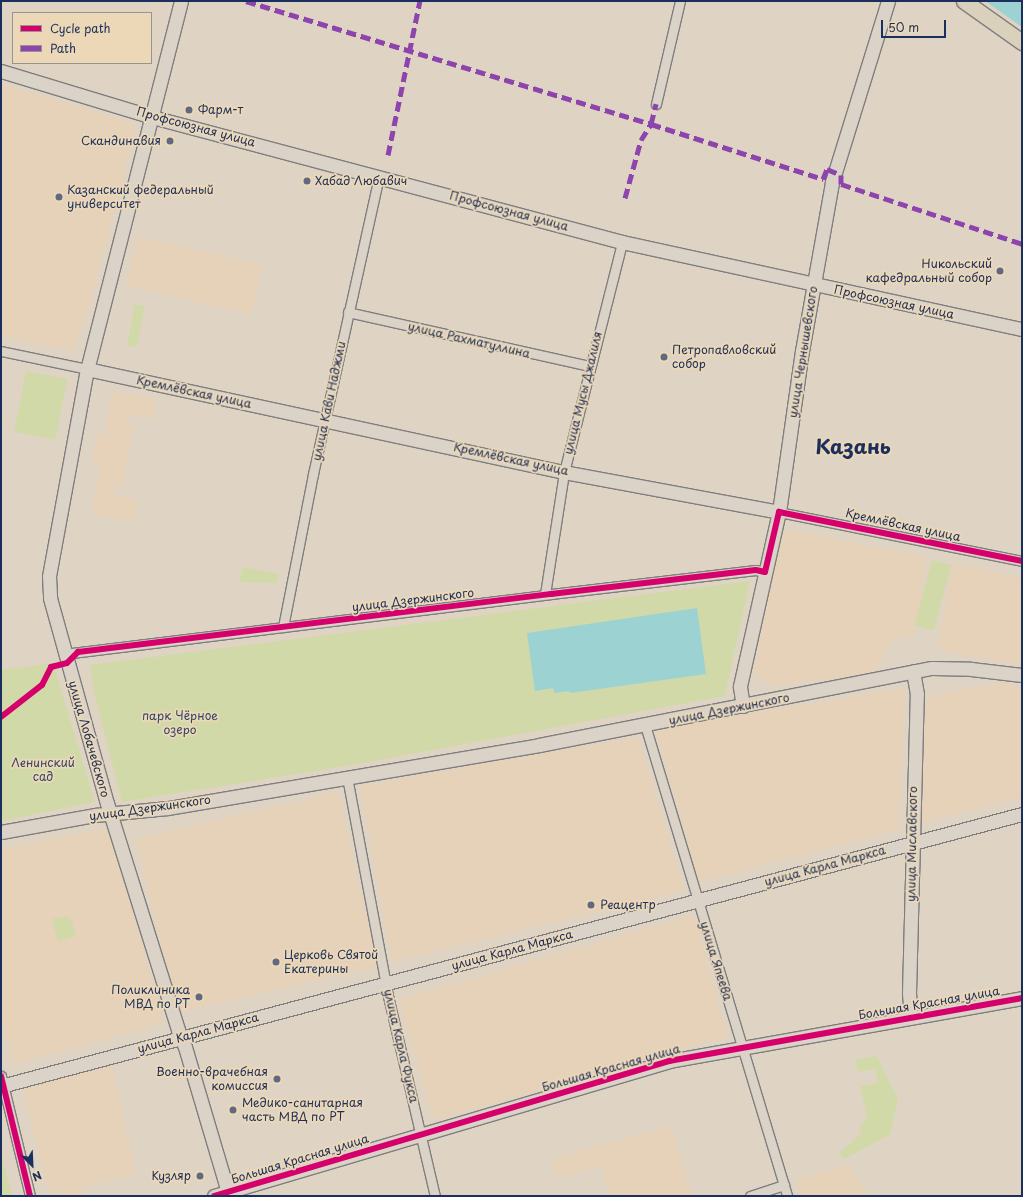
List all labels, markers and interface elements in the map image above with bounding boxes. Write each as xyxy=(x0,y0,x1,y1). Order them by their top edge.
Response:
legend xyxy=(12,12,152,64)
scale bar xyxy=(883,12,948,38)
text: 50 m xyxy=(888,18,919,36)
text: Cycle path xyxy=(50,19,111,37)
text: Path xyxy=(50,39,76,57)
place label: Фарм-т xyxy=(198,103,243,117)
street label: Профсоюзная улица xyxy=(135,104,257,150)
marker: Фарм-т xyxy=(183,104,195,116)
place label: Скандинавия xyxy=(81,134,161,148)
marker: Скандинавия xyxy=(164,135,176,147)
place label: Хабад Любавич xyxy=(315,174,408,188)
marker: Хабад Любавич xyxy=(302,176,312,186)
place label: Казанский федеральный университет xyxy=(67,183,215,211)
street label: Профсоюзная улица xyxy=(448,188,570,234)
marker: Казанский федеральный университет xyxy=(54,192,64,202)
place label: Никольский кафедральный собор xyxy=(866,257,992,285)
marker: Никольский кафедральный собор xyxy=(995,266,1005,276)
street label: Профсоюзная улица xyxy=(832,282,956,322)
street label: улица Чернышевского xyxy=(785,285,821,419)
street label: улица Рахматуллина xyxy=(407,319,531,361)
street label: улица Мусы Джалиля xyxy=(560,329,606,457)
street label: улица Кави Наджми xyxy=(309,339,349,463)
place label: Петропавловский собор xyxy=(672,343,776,371)
marker: Петропавловский собор xyxy=(659,352,669,362)
street label: Кремлёвская улица xyxy=(135,373,253,411)
district label: Казань xyxy=(815,434,891,458)
street label: Кремлёвская улица xyxy=(452,440,570,478)
street label: Кремлёвская улица xyxy=(844,506,962,544)
street label: улица Дзержинского xyxy=(351,585,475,615)
street label: улица Лобачевского xyxy=(65,679,113,799)
street label: улица Дзержинского xyxy=(667,690,791,728)
park label: парк Чёрное озеро xyxy=(142,709,218,737)
park label: Ленинский сад xyxy=(11,756,75,784)
street label: улица Миславского xyxy=(904,786,920,902)
street label: улица Дзержинского xyxy=(88,792,212,824)
street label: улица Карла Маркса xyxy=(762,843,888,889)
place label: Реацентр xyxy=(600,898,656,912)
marker: Реацентр xyxy=(585,899,597,911)
street label: улица Япеева xyxy=(697,919,735,1003)
street label: улица Карла Маркса xyxy=(449,927,575,973)
place label: Церковь Святой Екатерины xyxy=(284,948,378,976)
marker: Церковь Святой Екатерины xyxy=(271,957,281,967)
place label: Поликлиника МВД по РТ xyxy=(111,983,190,1011)
street label: Большая Красная улица xyxy=(857,983,1001,1023)
street label: улица Карла Фукса xyxy=(381,987,421,1105)
marker: Поликлиника МВД по РТ xyxy=(193,991,205,1003)
street label: улица Карла Маркса xyxy=(135,1010,261,1056)
street label: Большая Красная улица xyxy=(540,1041,682,1095)
place label: Военно-врачебная комиссия xyxy=(156,1065,268,1093)
marker: Военно-врачебная комиссия xyxy=(271,1073,283,1085)
place label: Медико-санитарная часть МВД по РТ xyxy=(242,1096,363,1124)
marker: Медико-санитарная часть МВД по РТ xyxy=(227,1104,239,1116)
street label: Большая Красная улица xyxy=(229,1131,371,1187)
north arrow xyxy=(12,1145,52,1185)
text: N xyxy=(30,1167,45,1186)
place label: Кузляр xyxy=(151,1169,191,1183)
marker: Кузляр xyxy=(194,1170,206,1182)

